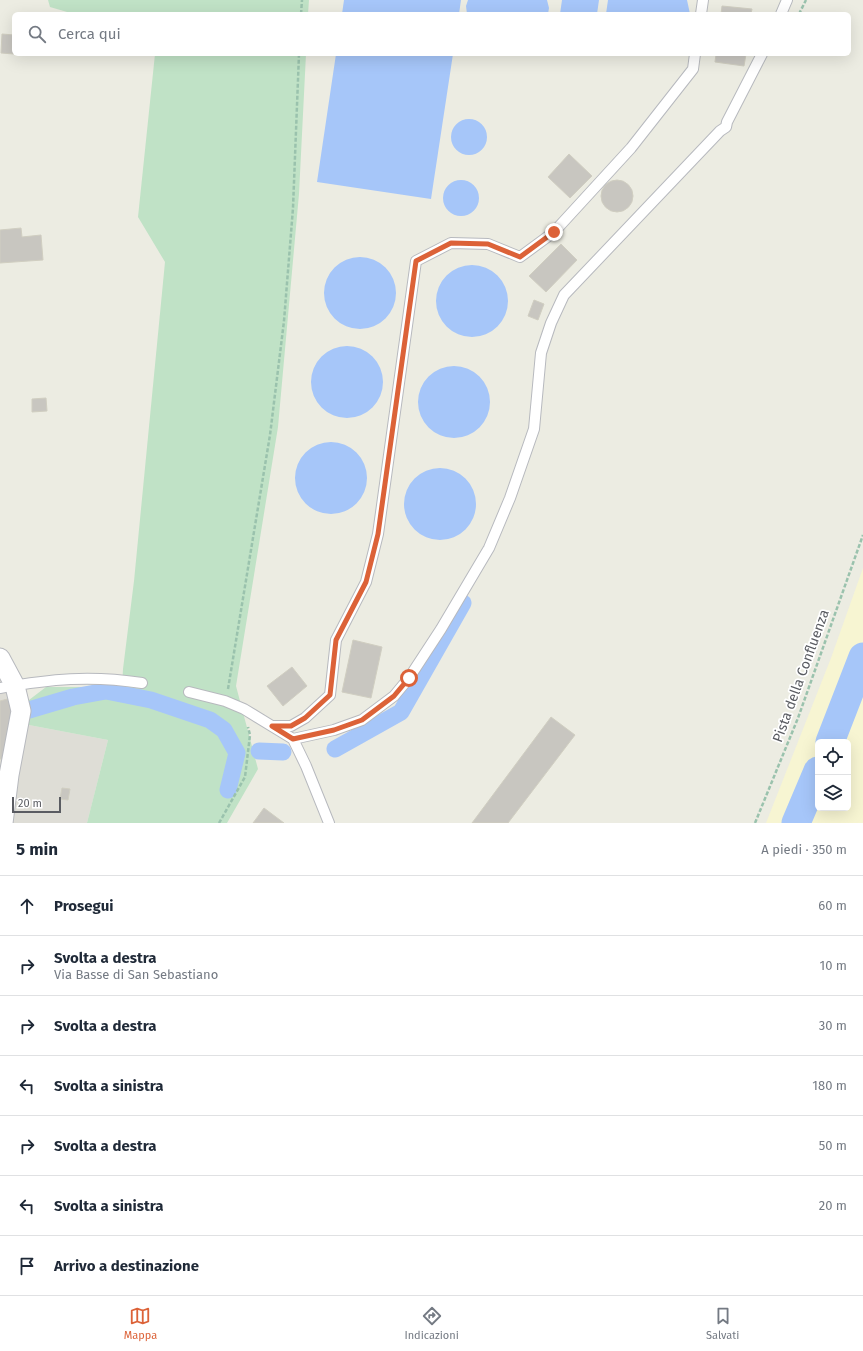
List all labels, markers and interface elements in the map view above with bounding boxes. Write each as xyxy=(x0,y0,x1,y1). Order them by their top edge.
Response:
search box xyxy=(12,12,851,56)
icon: search xyxy=(26,23,48,45)
text: Cerca qui xyxy=(58,25,121,43)
route end xyxy=(545,223,563,241)
street label: Pista della Confluenza xyxy=(769,607,833,745)
route start xyxy=(400,669,418,687)
map controls xyxy=(815,739,851,811)
button: locate xyxy=(815,739,851,775)
button: layers xyxy=(815,775,851,811)
scale bar xyxy=(12,795,61,814)
text: 20 m xyxy=(18,797,42,810)
text: 5 min xyxy=(16,839,58,860)
text: A piedi · 350 m xyxy=(761,842,847,857)
icon: ahead xyxy=(16,895,38,917)
text: Prosegui xyxy=(54,897,113,915)
text: 60 m xyxy=(818,898,847,913)
text: Svolta a destra xyxy=(54,949,156,967)
icon: right xyxy=(16,955,38,977)
text: 10 m xyxy=(820,958,847,973)
text: Via Basse di San Sebastiano xyxy=(54,967,218,982)
icon: right xyxy=(16,1015,38,1037)
text: Svolta a destra xyxy=(54,1017,156,1035)
text: 30 m xyxy=(819,1018,847,1033)
icon: left xyxy=(16,1075,38,1097)
text: Svolta a sinistra xyxy=(54,1077,164,1095)
text: 180 m xyxy=(812,1078,847,1093)
icon: right xyxy=(16,1135,38,1157)
text: Svolta a destra xyxy=(54,1137,156,1155)
text: 50 m xyxy=(819,1138,847,1153)
icon: left xyxy=(16,1195,38,1217)
text: Svolta a sinistra xyxy=(54,1197,164,1215)
text: 20 m xyxy=(819,1198,847,1213)
icon: arrive xyxy=(16,1255,38,1277)
text: Arrivo a destinazione xyxy=(54,1257,199,1275)
tab: Mappa xyxy=(124,1305,157,1342)
tab: Indicazioni xyxy=(404,1305,459,1342)
tab: Salvati xyxy=(706,1305,739,1342)

